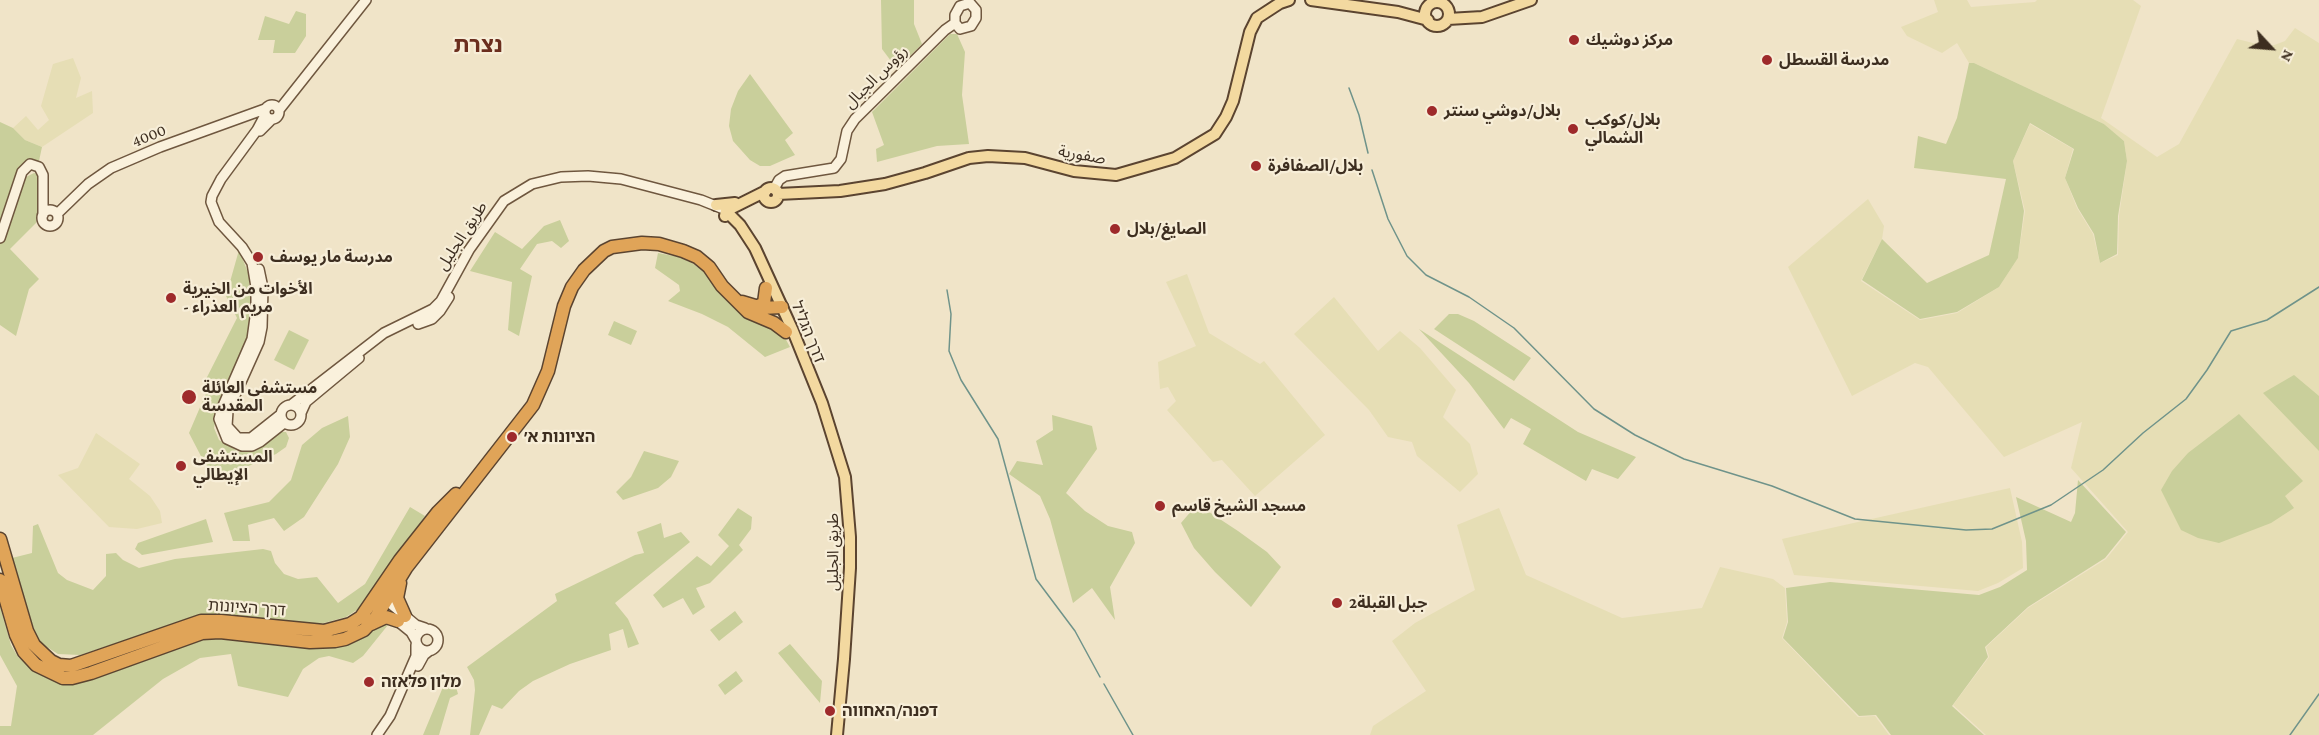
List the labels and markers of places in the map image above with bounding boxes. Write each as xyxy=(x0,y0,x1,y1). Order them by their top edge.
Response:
place label: مركز دوشيك xyxy=(1586,30,1673,50)
marker: مركز دوشيك xyxy=(1567,33,1581,47)
place label: مدرسة القسطل xyxy=(1779,50,1889,70)
marker: مدرسة القسطل xyxy=(1760,53,1774,67)
place label: بلال/دوشي سنتر xyxy=(1444,101,1561,121)
marker: بلال/دوشي سنتر xyxy=(1425,104,1439,118)
place label: بلال/كوكب الشمالي xyxy=(1585,110,1661,148)
marker: بلال/كوكب الشمالي xyxy=(1566,122,1580,136)
place label: بلال/الصفافرة xyxy=(1268,156,1363,176)
marker: بلال/الصفافرة xyxy=(1249,159,1263,173)
place label: الصايغ/بلال xyxy=(1127,219,1206,239)
marker: الصايغ/بلال xyxy=(1108,222,1122,236)
place label: مدرسة مار يوسف xyxy=(270,247,393,267)
marker: مدرسة مار يوسف xyxy=(251,250,265,264)
place label: الأخوات من الخيرية - مريم العذراء xyxy=(183,279,313,317)
marker: الأخوات من الخيرية - مريم العذراء xyxy=(164,291,178,305)
place label: مستشفى العائلة المقدسة xyxy=(202,378,317,416)
marker: مستشفى العائلة المقدسة xyxy=(180,388,198,406)
place label: הציונות א׳ xyxy=(524,427,595,447)
marker: הציונות א׳ xyxy=(505,430,519,444)
place label: المستشفى الإيطالي xyxy=(193,447,273,485)
marker: المستشفى الإيطالي xyxy=(174,459,188,473)
place label: مسجد الشيخ قاسم xyxy=(1172,496,1306,516)
marker: مسجد الشيخ قاسم xyxy=(1153,499,1167,513)
place label: جبل القبلة2 xyxy=(1349,593,1427,613)
marker: جبل القبلة2 xyxy=(1330,596,1344,610)
place label: מלון פלאזה xyxy=(381,672,461,692)
marker: מלון פלאזה xyxy=(362,675,376,689)
place label: דפנה/האחווה xyxy=(842,701,938,721)
marker: דפנה/האחווה xyxy=(823,704,837,718)

